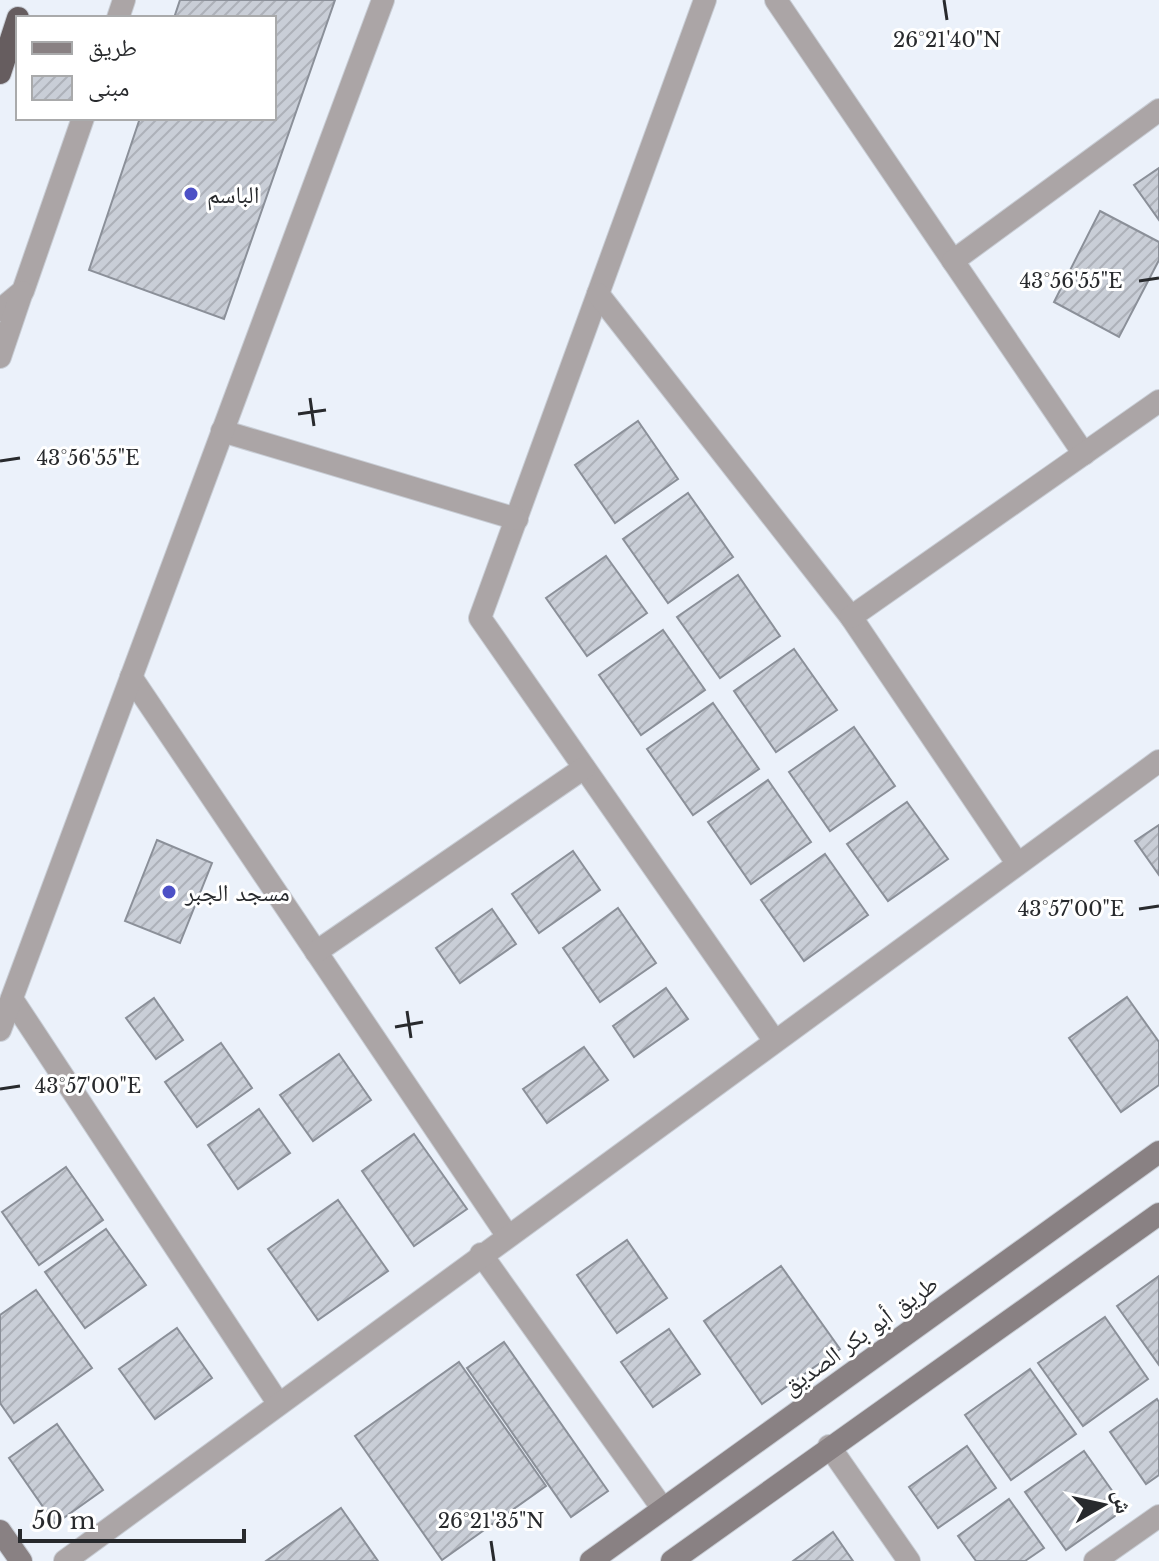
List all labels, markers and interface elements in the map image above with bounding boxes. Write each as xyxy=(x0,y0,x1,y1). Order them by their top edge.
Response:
legend xyxy=(16,16,276,120)
text: 26°21'40"N xyxy=(893,28,1001,52)
text: طريق xyxy=(88,33,137,62)
text: مبنى xyxy=(88,73,129,102)
place label: الباسم xyxy=(207,180,259,211)
marker: الباسم xyxy=(182,185,200,203)
text: 43°56'55"E xyxy=(1019,269,1123,293)
text: 43°56'55"E xyxy=(36,446,140,470)
place label: مسجد الجبر xyxy=(184,878,290,907)
marker: مسجد الجبر xyxy=(160,883,178,901)
text: 43°57'00"E xyxy=(1018,897,1124,921)
text: 43°57'00"E xyxy=(35,1074,141,1098)
street label: طريق أبو بكر الصديق xyxy=(777,1269,943,1401)
north arrow xyxy=(1063,1465,1143,1545)
text: ش xyxy=(1107,1488,1137,1516)
scale bar xyxy=(20,1493,244,1543)
text: 50 m xyxy=(32,1506,96,1535)
text: 26°21'35"N xyxy=(438,1509,544,1533)

